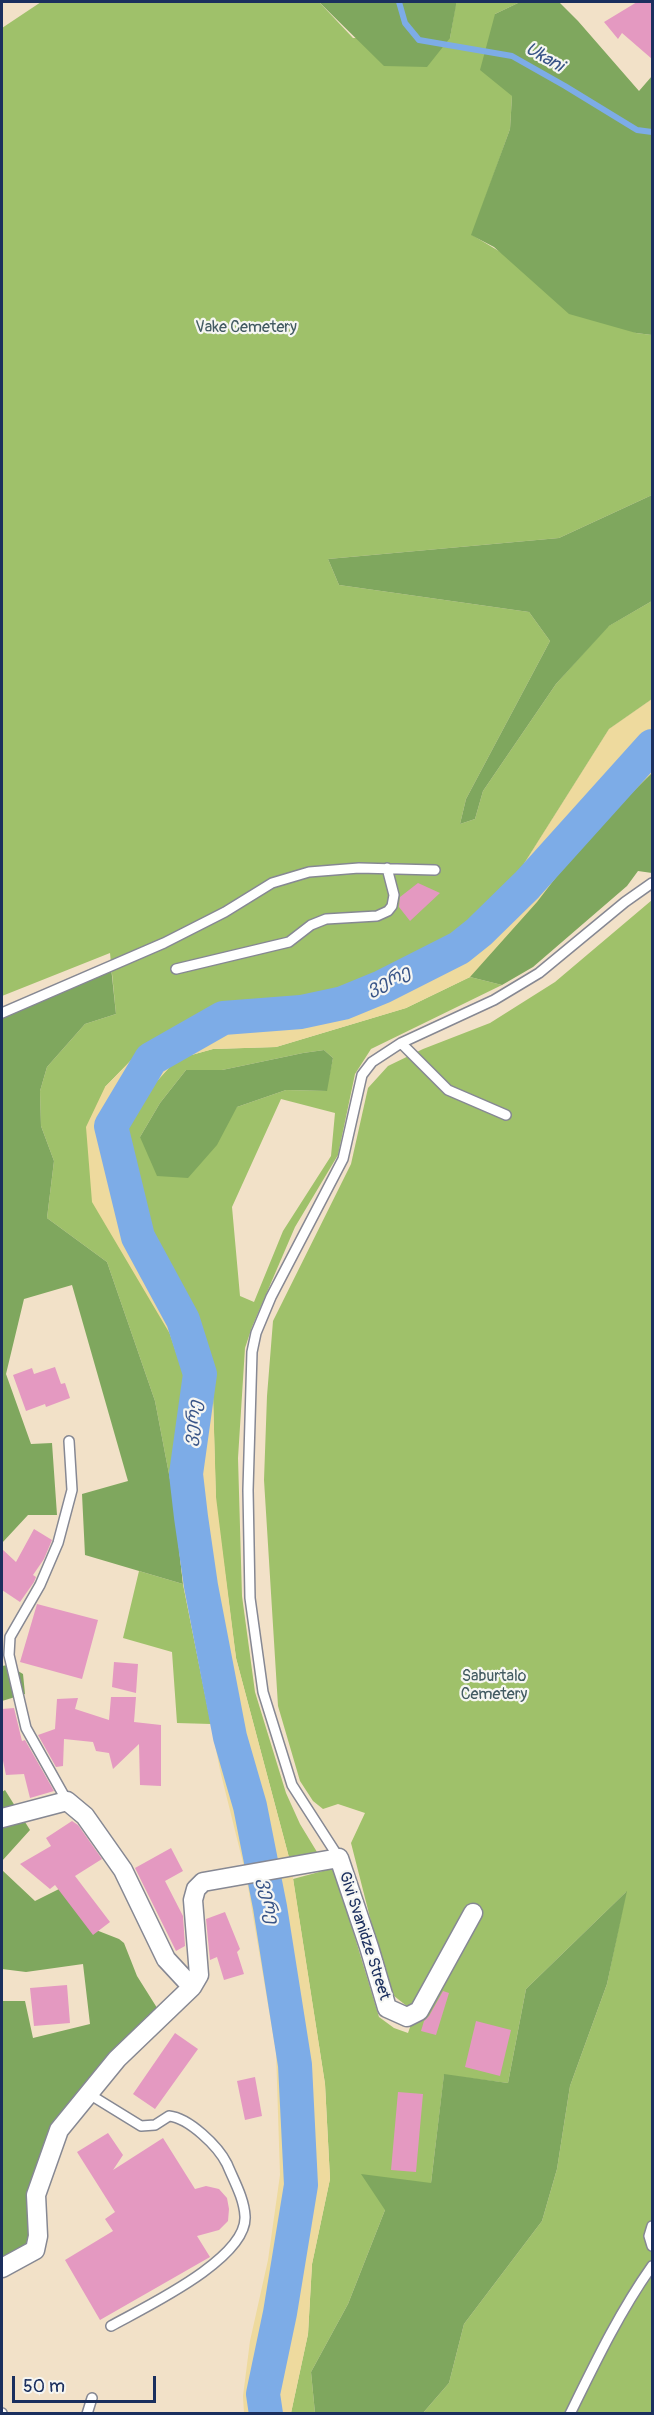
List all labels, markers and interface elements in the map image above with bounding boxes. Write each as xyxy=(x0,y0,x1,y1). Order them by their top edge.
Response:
water label: Ukani xyxy=(521,38,567,78)
park label: Vake Cemetery xyxy=(195,318,297,338)
water label: ვერე xyxy=(364,962,414,1000)
water label: ვერე xyxy=(179,1399,207,1447)
park label: Saburtalo Cemetery xyxy=(461,1667,527,1705)
street label: Givi Svanidze Street xyxy=(334,1869,394,2003)
water label: ვერე xyxy=(253,1877,283,1925)
scale bar xyxy=(15,2364,159,2402)
text: 50 m xyxy=(23,2375,65,2398)

